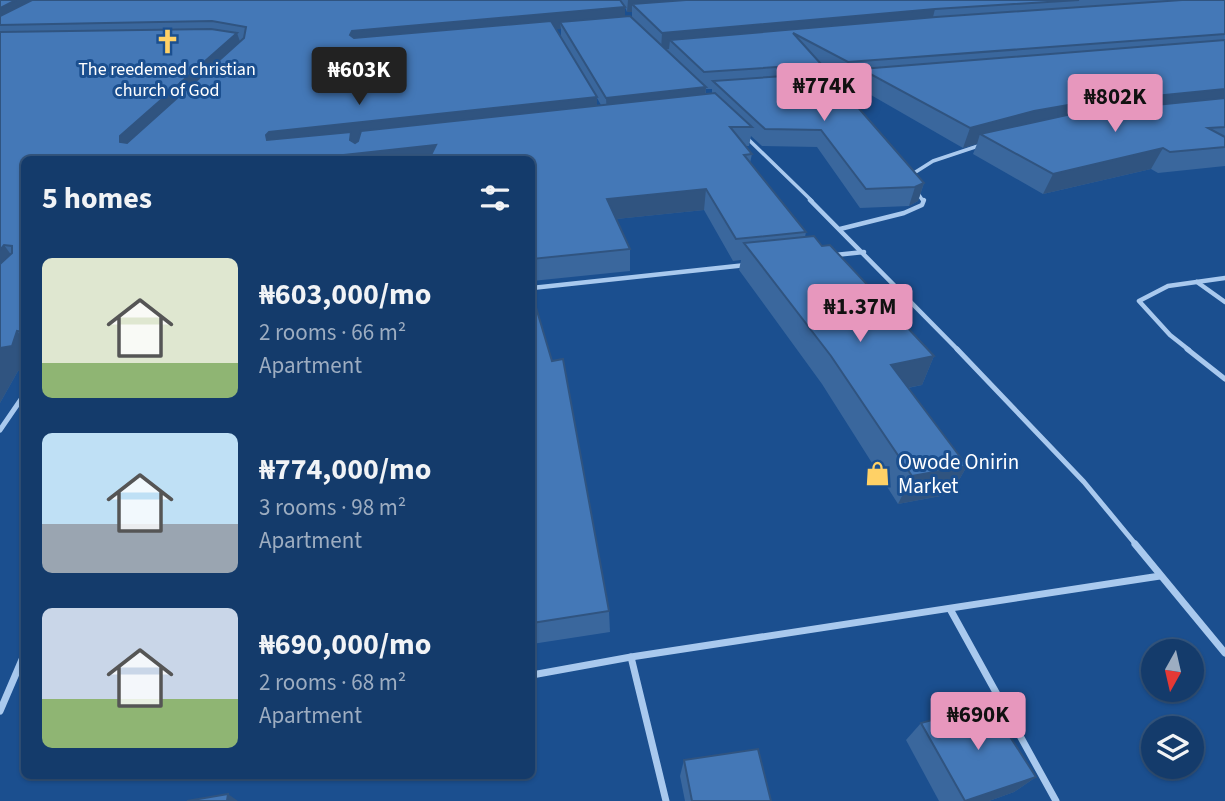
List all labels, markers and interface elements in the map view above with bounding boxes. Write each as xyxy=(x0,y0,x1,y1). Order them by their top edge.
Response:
church icon: The reedemed christian church of God xyxy=(153,28,181,56)
pin: ₦603K xyxy=(310,48,408,107)
text: ₦603K xyxy=(328,53,390,86)
place label: The reedemed christian church of God xyxy=(78,57,256,103)
pin: ₦774K xyxy=(775,64,873,123)
text: ₦774K xyxy=(793,69,855,102)
pin: ₦802K xyxy=(1066,74,1164,134)
text: ₦802K xyxy=(1084,80,1146,113)
text: 5 homes xyxy=(42,177,152,220)
icon: filters xyxy=(476,179,514,217)
text: ₦603,000/mo xyxy=(259,273,431,316)
pin: ₦1.37M xyxy=(803,284,917,344)
icon: home xyxy=(98,286,182,370)
text: ₦1.37M xyxy=(823,290,897,323)
text: 2 rooms · 66 m² xyxy=(259,316,406,349)
text: Apartment xyxy=(259,349,362,382)
place label: Owode Onirin Market xyxy=(898,447,1019,501)
text: ₦774,000/mo xyxy=(259,448,431,491)
shop icon: Owode Onirin Market xyxy=(864,460,892,488)
icon: home xyxy=(98,461,182,545)
text: 3 rooms · 98 m² xyxy=(259,491,406,524)
text: Apartment xyxy=(259,524,362,557)
text: ₦690,000/mo xyxy=(259,623,431,666)
icon: home xyxy=(98,636,182,720)
north arrow xyxy=(1141,639,1204,702)
map controls xyxy=(1141,639,1204,779)
text: 2 rooms · 68 m² xyxy=(259,666,406,699)
pin: ₦690K xyxy=(929,692,1027,752)
text: ₦690K xyxy=(947,698,1009,731)
text: Apartment xyxy=(259,699,362,732)
button: layers xyxy=(1141,716,1204,779)

